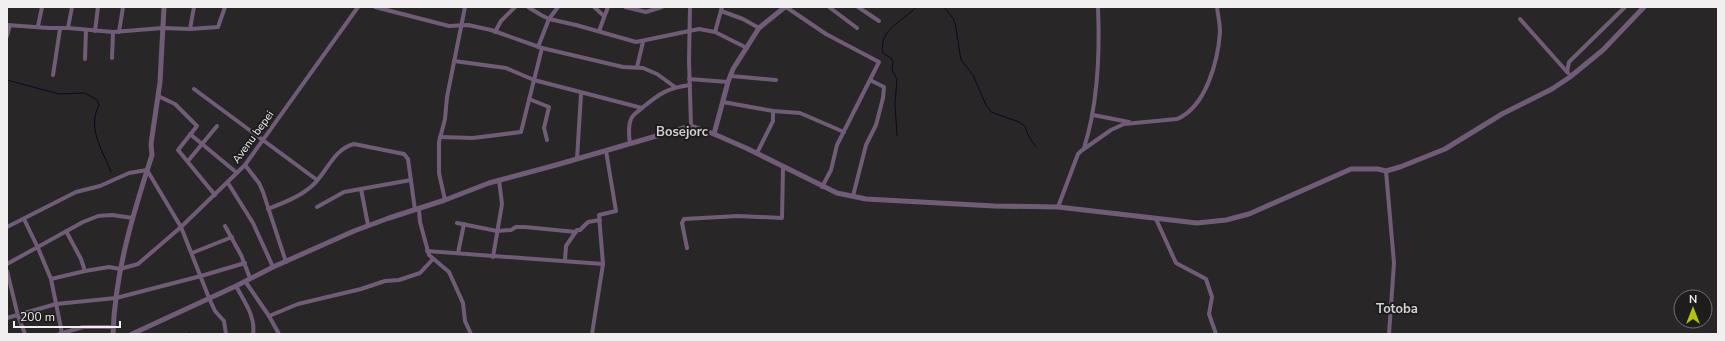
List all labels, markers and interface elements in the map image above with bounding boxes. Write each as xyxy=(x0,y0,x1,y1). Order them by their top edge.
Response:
street label: Avenu bepei xyxy=(229,108,277,166)
district label: Bosejorc xyxy=(656,123,708,141)
north arrow xyxy=(1673,289,1713,329)
text: N xyxy=(1689,292,1697,307)
district label: Totoba xyxy=(1376,300,1418,318)
scale bar xyxy=(14,303,120,329)
text: 200 m xyxy=(20,309,55,325)

